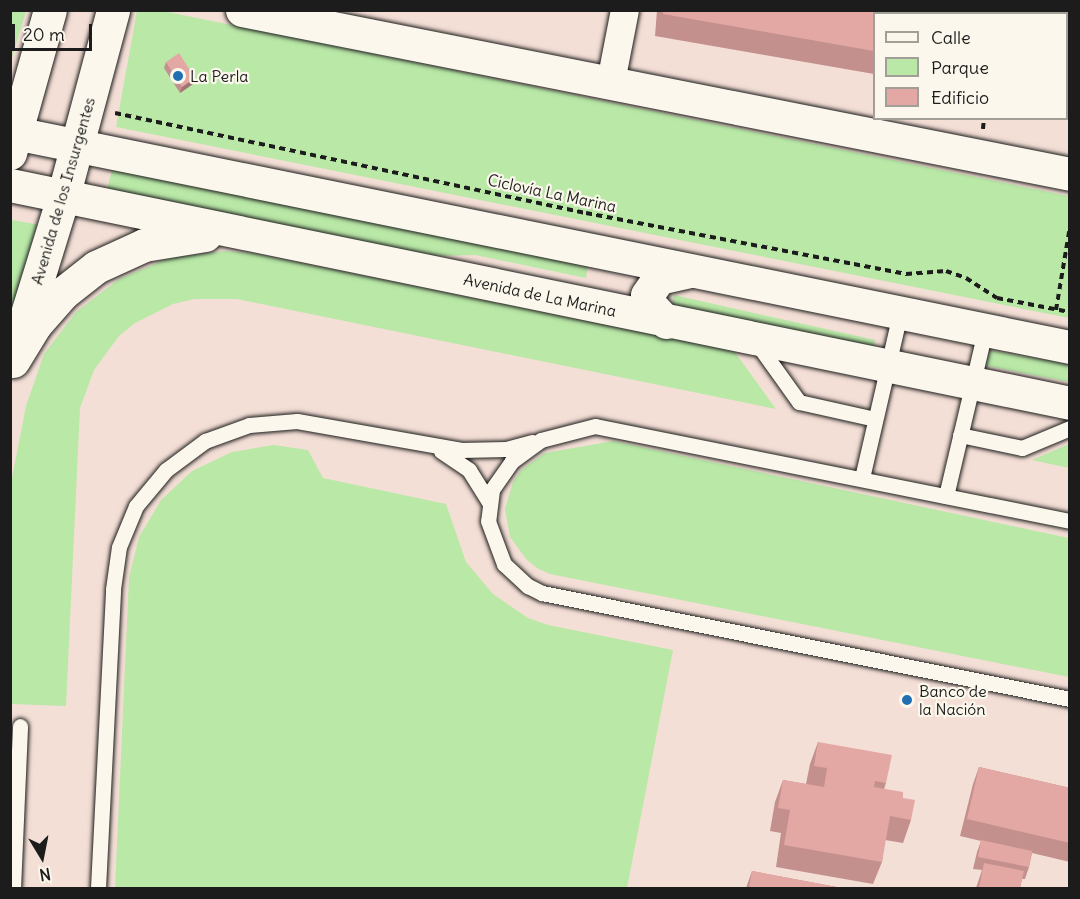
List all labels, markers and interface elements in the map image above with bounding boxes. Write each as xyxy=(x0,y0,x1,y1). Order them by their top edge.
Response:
scale bar xyxy=(15,12,94,50)
legend xyxy=(873,12,1068,120)
text: 20 m xyxy=(23,23,65,46)
text: Calle xyxy=(931,26,971,49)
text: Parque xyxy=(931,56,989,79)
place label: La Perla xyxy=(190,66,248,86)
marker: La Perla xyxy=(171,69,185,83)
text: Edificio xyxy=(931,86,989,109)
street label: Avenida de los Insurgentes xyxy=(27,95,99,287)
street label: Ciclovía La Marina xyxy=(486,170,618,216)
street label: Avenida de La Marina xyxy=(462,269,618,321)
place label: Banco de la Nación xyxy=(919,681,987,719)
marker: Banco de la Nación xyxy=(900,693,914,707)
north arrow xyxy=(12,827,72,887)
text: N xyxy=(38,864,52,886)

